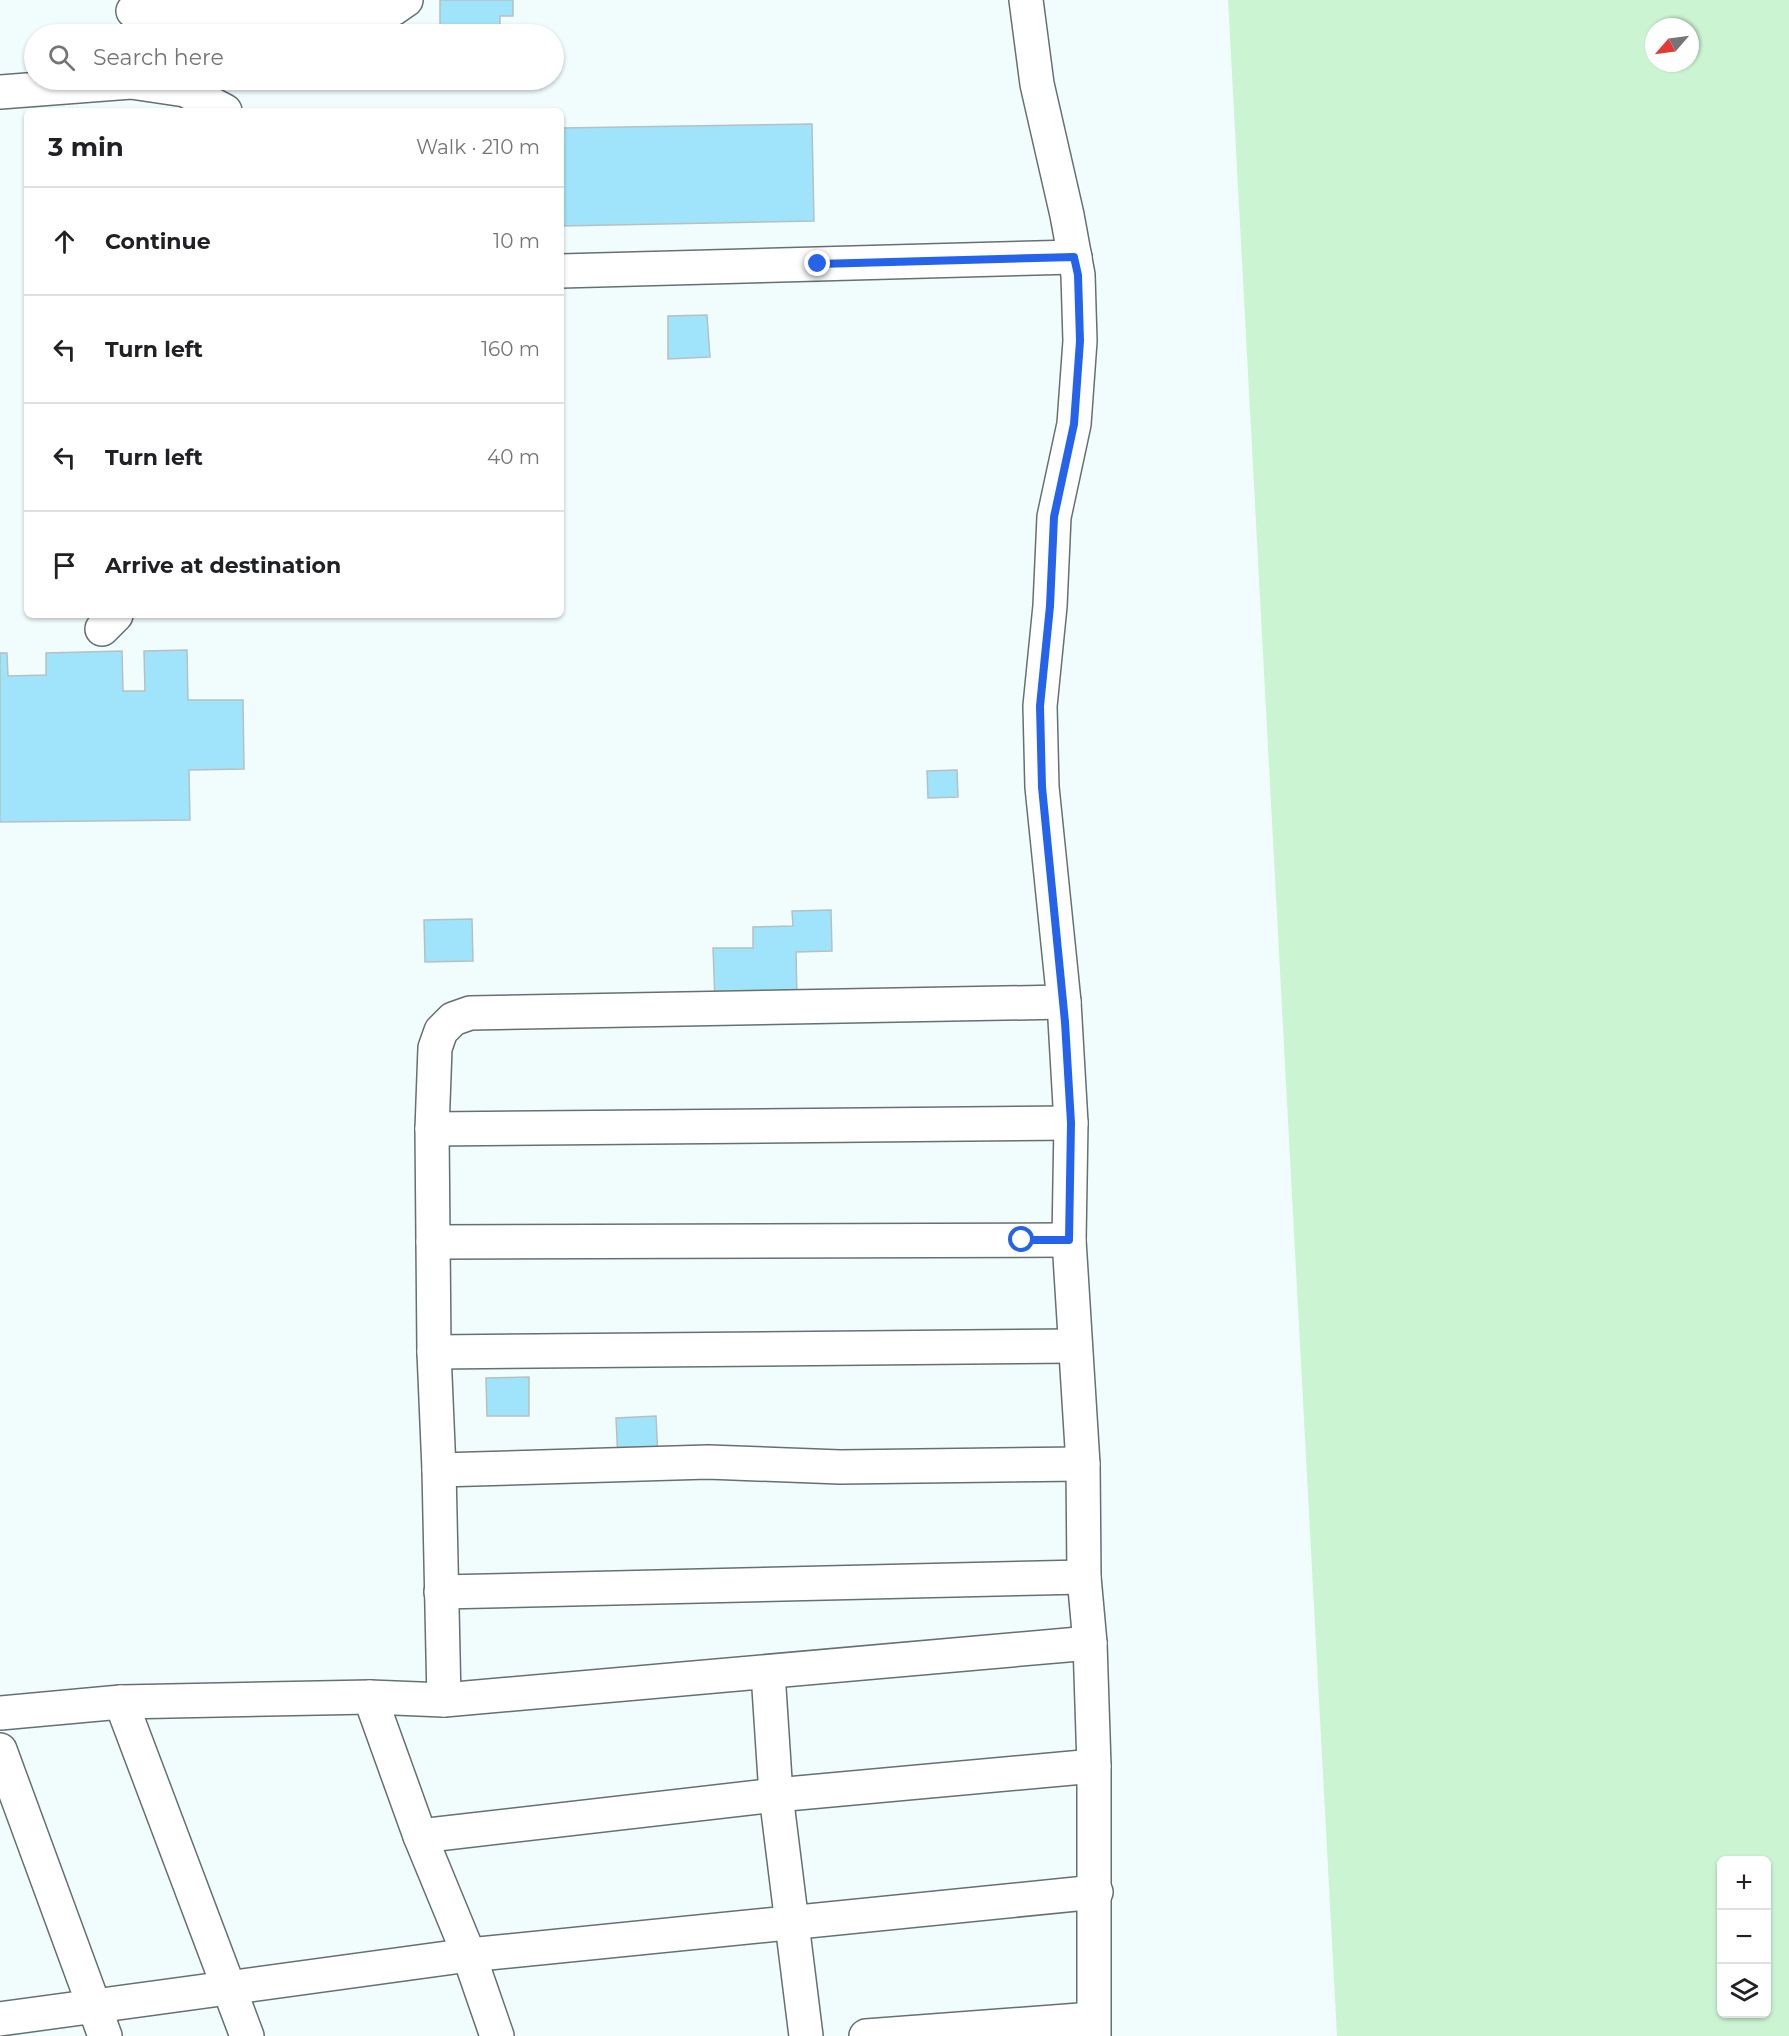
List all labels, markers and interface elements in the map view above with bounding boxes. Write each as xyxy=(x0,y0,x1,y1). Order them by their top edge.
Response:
north arrow xyxy=(1645,18,1699,72)
search box xyxy=(24,24,564,90)
icon: search xyxy=(45,41,78,74)
text: Search here xyxy=(93,44,224,71)
text: 3 min xyxy=(48,131,124,163)
text: Walk · 210 m xyxy=(416,135,540,159)
icon: ahead xyxy=(48,225,81,258)
text: Continue xyxy=(105,228,211,255)
text: 10 m xyxy=(493,229,540,253)
route end xyxy=(804,250,830,276)
icon: left xyxy=(48,333,81,366)
text: Turn left xyxy=(105,336,203,363)
text: 160 m xyxy=(481,337,540,361)
icon: left xyxy=(48,441,81,474)
text: Turn left xyxy=(105,444,203,471)
text: 40 m xyxy=(487,445,540,469)
icon: arrive xyxy=(48,549,81,582)
text: Arrive at destination xyxy=(105,552,341,579)
route start xyxy=(1008,1226,1034,1252)
map controls xyxy=(1717,1856,1771,2018)
button: + xyxy=(1717,1856,1771,1910)
button: − xyxy=(1717,1910,1771,1964)
button: layers xyxy=(1717,1964,1771,2018)

